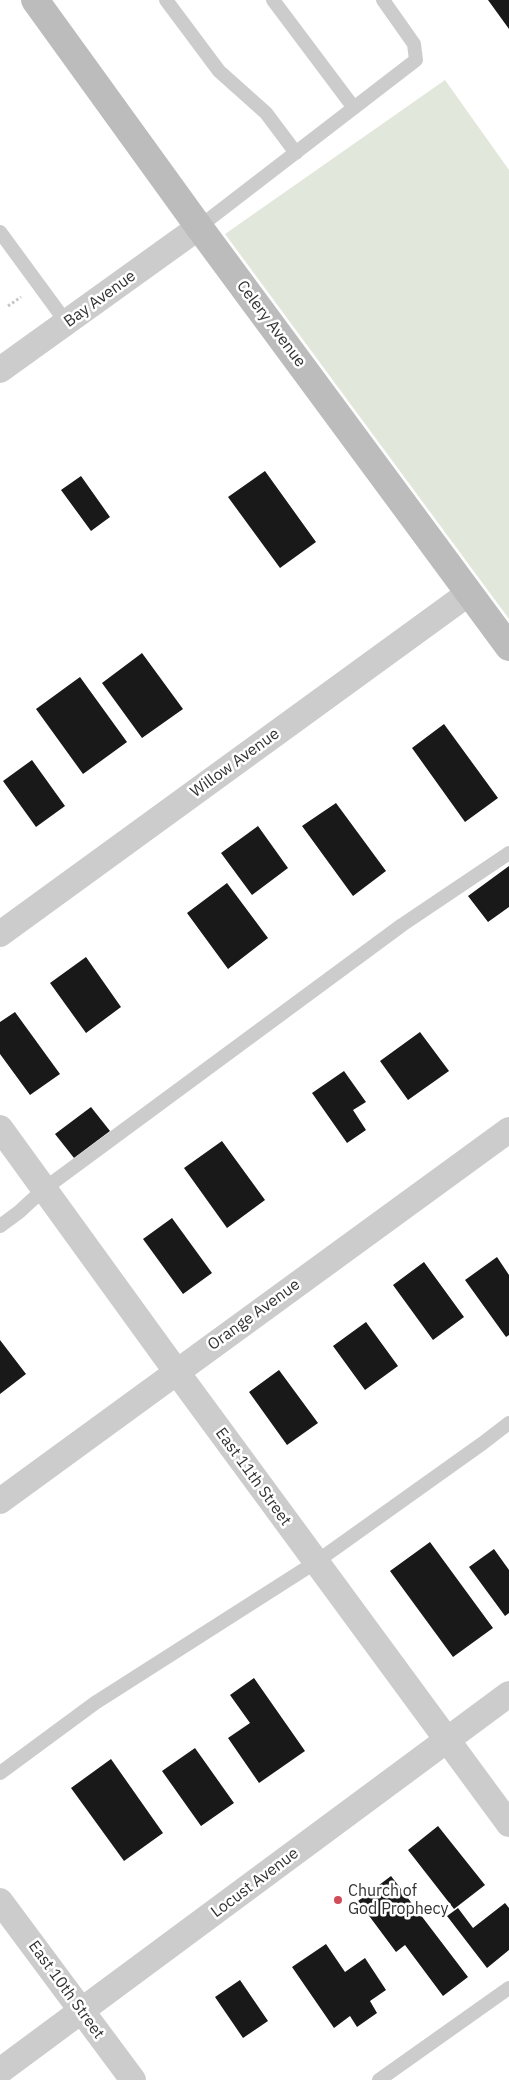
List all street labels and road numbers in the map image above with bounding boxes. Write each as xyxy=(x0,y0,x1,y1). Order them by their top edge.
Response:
street label: Bay Avenue xyxy=(60,267,140,331)
street label: Celery Avenue xyxy=(232,277,310,371)
street label: Willow Avenue xyxy=(187,724,283,802)
street label: Orange Avenue xyxy=(204,1275,304,1355)
street label: East 11th Street xyxy=(211,1424,295,1530)
street label: Locust Avenue xyxy=(208,1844,302,1922)
street label: East 10th Street xyxy=(24,1937,108,2043)

